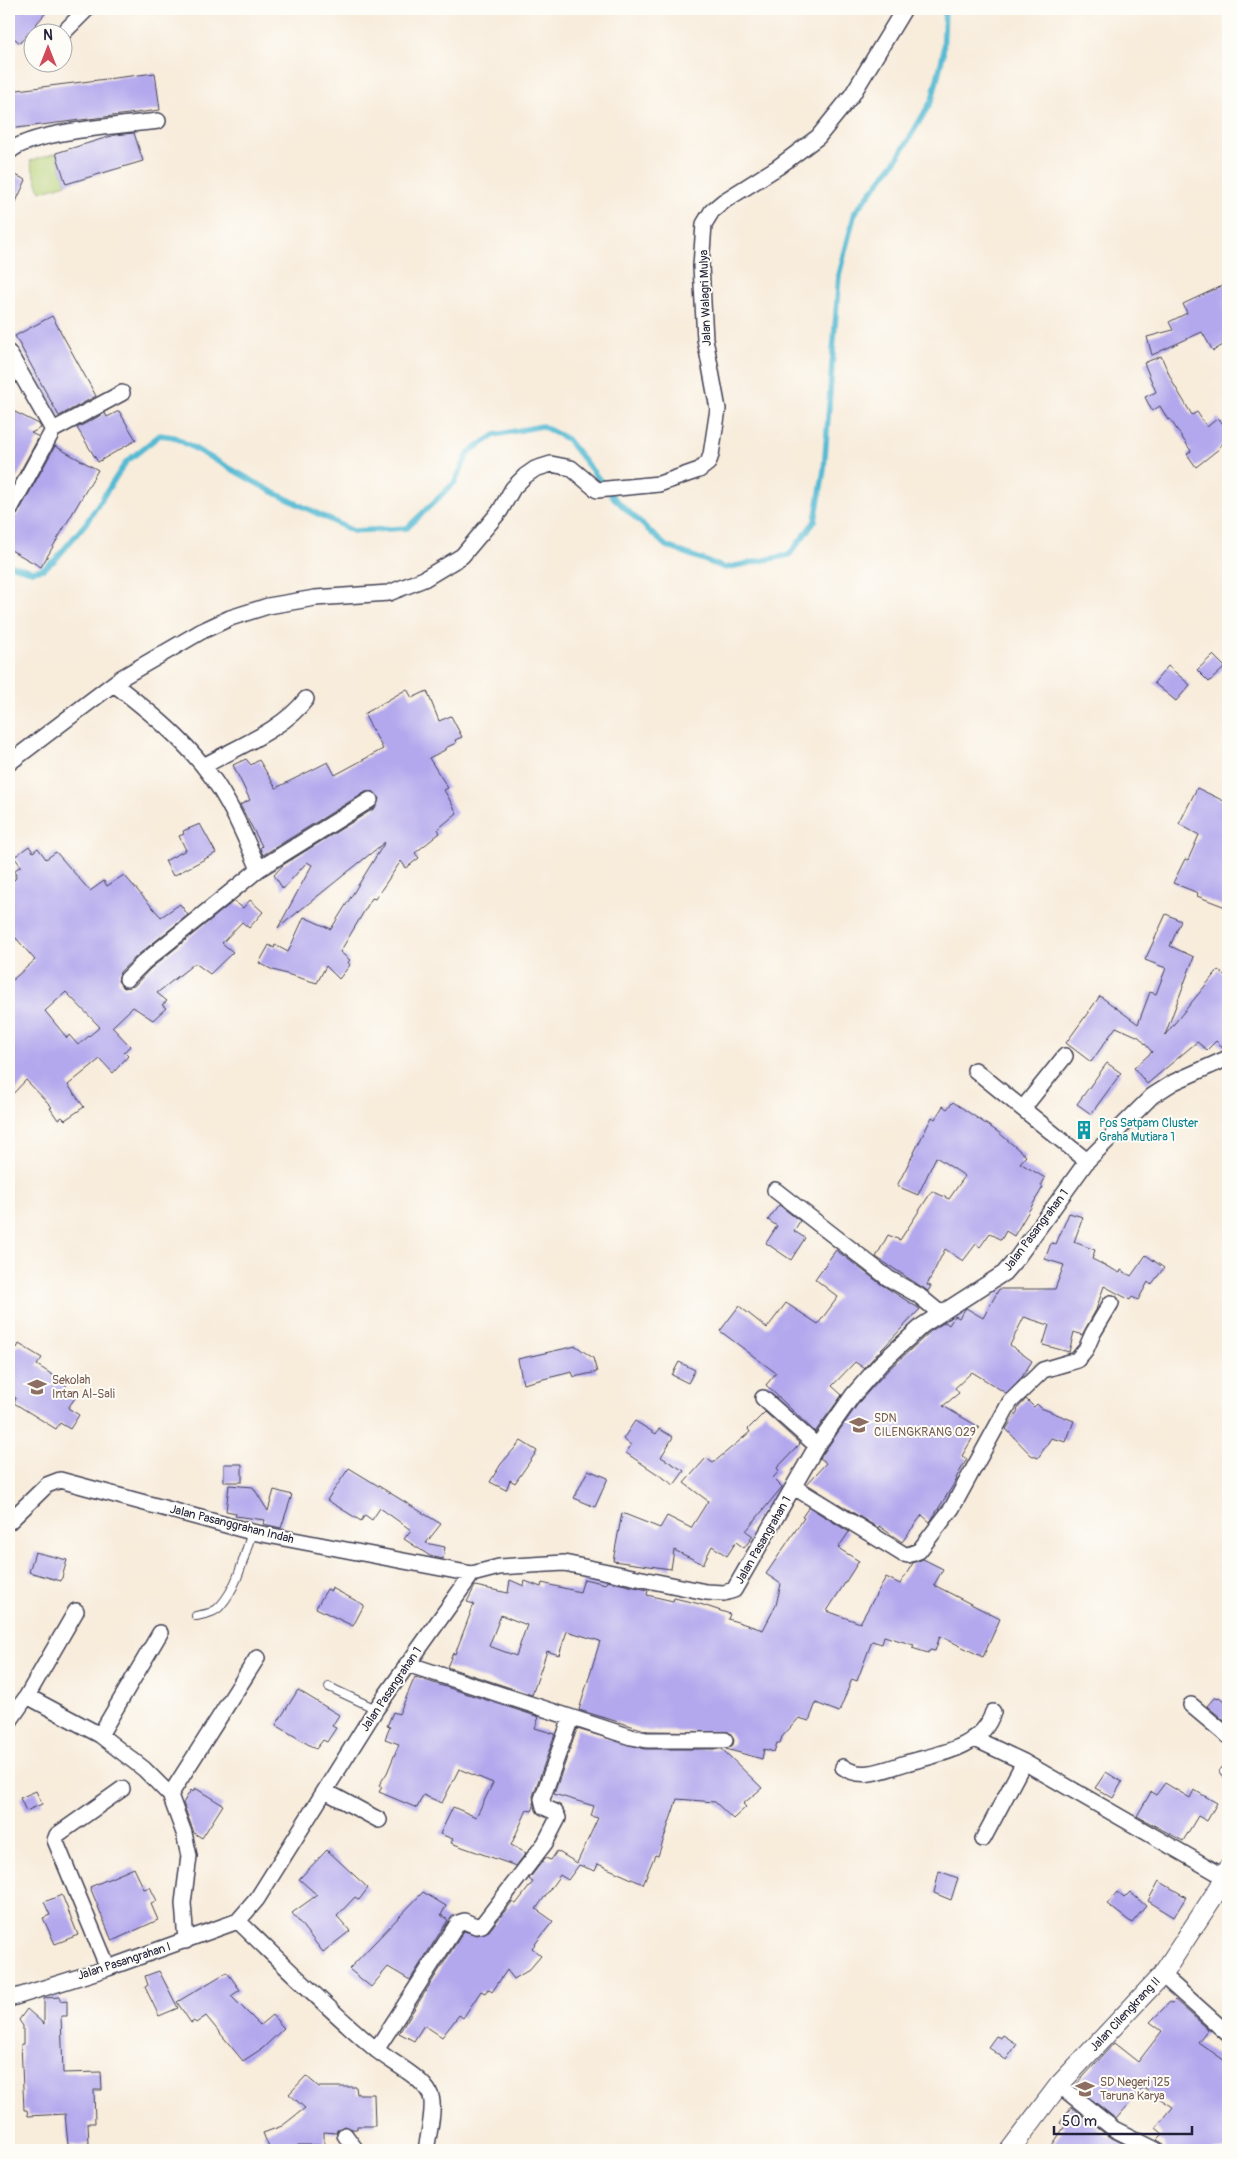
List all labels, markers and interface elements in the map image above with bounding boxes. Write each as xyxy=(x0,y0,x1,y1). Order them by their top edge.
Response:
north arrow xyxy=(22,22,72,72)
text: N xyxy=(43,27,53,44)
street label: Jalan Walagri Mulya xyxy=(696,249,715,346)
place label: Pos Satpam Cluster Graha Mutiara 1 xyxy=(1099,1116,1199,1145)
building icon: Pos Satpam Cluster Graha Mutiara 1 xyxy=(1073,1119,1095,1141)
street label: Jalan Pasangrahan 1 xyxy=(1001,1186,1072,1274)
place label: Sekolah Intan Al-Sali xyxy=(52,1373,115,1402)
school or university icon: Sekolah Intan Al-Sali xyxy=(26,1376,48,1398)
place label: SDN CILENGKRANG 029 xyxy=(874,1411,976,1440)
school or university icon: SDN CILENGKRANG 029 xyxy=(848,1414,870,1436)
street label: Jalan Pasangrahan 1 xyxy=(732,1494,795,1587)
street label: Jalan Pasanggrahan Indah xyxy=(168,1502,296,1547)
street label: Jalan Pasangrahan 1 xyxy=(358,1644,425,1734)
street label: Jalan Pasangrahan I xyxy=(76,1939,173,1984)
street label: Jalan Cilengkrang II xyxy=(1087,1974,1164,2055)
place label: SD Negeri 125 Taruna Karya xyxy=(1100,2075,1170,2104)
school or university icon: SD Negeri 125 Taruna Karya xyxy=(1074,2078,1096,2100)
scale bar xyxy=(1054,2104,1192,2136)
text: 50 m xyxy=(1062,2112,1097,2131)

